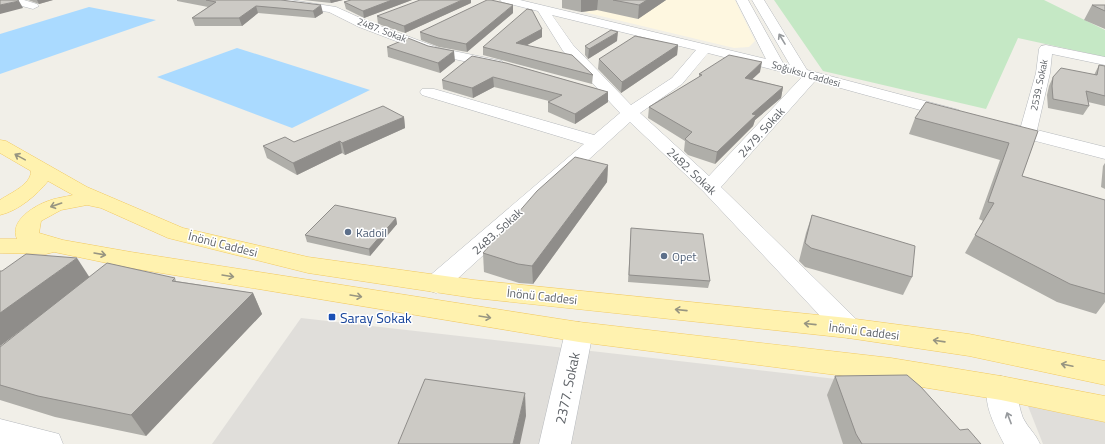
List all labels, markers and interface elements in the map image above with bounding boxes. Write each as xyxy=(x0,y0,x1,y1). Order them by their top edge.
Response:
street label: 2487. Sokak xyxy=(355,14,409,46)
one-way arrow xyxy=(778,33,786,45)
street label: Soğuksu Caddesi xyxy=(770,57,842,91)
street label: 2539. Sokak xyxy=(1026,58,1052,112)
street label: 2479. Sokak xyxy=(733,102,789,162)
street label: 2482. Sokak xyxy=(663,143,721,199)
one-way arrow xyxy=(14,152,26,160)
one-way arrow xyxy=(50,202,63,209)
street label: 2483. Sokak xyxy=(467,203,527,259)
place label: Kadoil xyxy=(356,223,387,242)
street label: İnönü Caddesi xyxy=(186,226,260,262)
marker: Kadoil xyxy=(343,227,353,237)
place label: Opet xyxy=(672,247,697,266)
one-way arrow xyxy=(93,251,106,259)
marker: Opet xyxy=(659,251,669,261)
one-way arrow xyxy=(221,272,234,280)
street label: İnönü Caddesi xyxy=(506,283,578,309)
one-way arrow xyxy=(349,292,362,300)
place label: Saray Sokak xyxy=(340,307,412,328)
one-way arrow xyxy=(675,307,688,314)
marker: Saray Sokak xyxy=(327,312,337,322)
one-way arrow xyxy=(478,313,491,321)
street label: İnönü Caddesi xyxy=(828,317,900,345)
one-way arrow xyxy=(804,320,817,328)
one-way arrow xyxy=(933,337,946,345)
street label: 2377. Sokak xyxy=(549,350,585,426)
one-way arrow xyxy=(1061,361,1074,369)
one-way arrow xyxy=(1004,412,1012,424)

